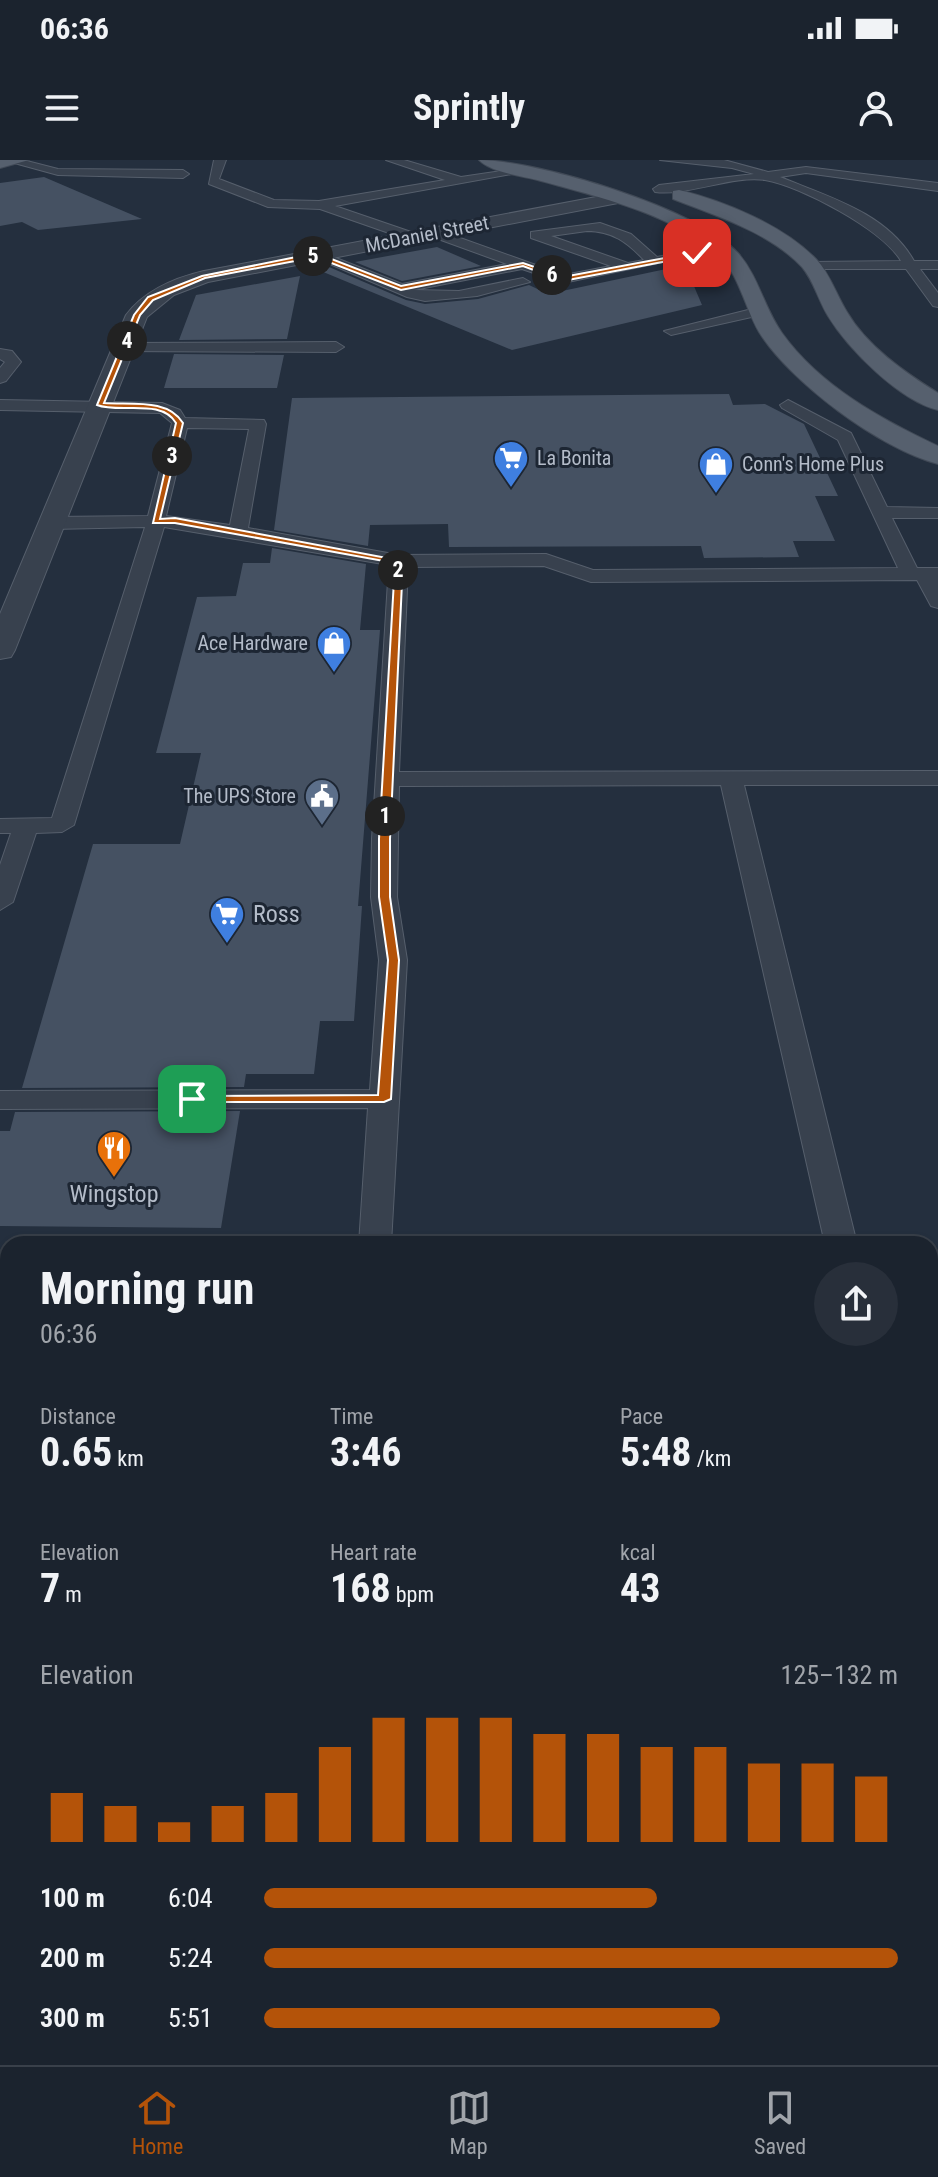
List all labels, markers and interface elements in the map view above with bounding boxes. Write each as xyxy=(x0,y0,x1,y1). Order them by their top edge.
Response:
text: 06:36 xyxy=(40,11,109,46)
icon: menu xyxy=(40,86,84,130)
icon: person xyxy=(854,86,898,130)
text: Sprintly xyxy=(413,87,525,129)
street label: McDaniel Street xyxy=(363,210,491,258)
pin xyxy=(663,219,731,287)
icon: check xyxy=(675,231,719,275)
pin: 5 xyxy=(293,236,333,276)
text: 5 xyxy=(307,243,319,268)
pin: 6 xyxy=(532,255,572,295)
text: 6 xyxy=(546,262,558,287)
pin: 4 xyxy=(107,321,147,361)
text: 4 xyxy=(121,328,133,353)
pin: 3 xyxy=(152,436,192,476)
supermarket icon: La Bonita xyxy=(492,439,530,489)
text: 3 xyxy=(166,443,178,468)
shop icon: Conn's Home Plus xyxy=(697,445,735,495)
place label: La Bonita xyxy=(537,446,611,470)
place label: Conn's Home Plus xyxy=(742,452,884,476)
pin: 2 xyxy=(378,550,418,590)
text: 2 xyxy=(392,557,404,582)
shop icon: Ace Hardware xyxy=(315,624,353,674)
place label: Ace Hardware xyxy=(198,631,308,655)
public building icon: The UPS Store xyxy=(303,777,341,827)
place label: The UPS Store xyxy=(183,784,296,808)
pin: 1 xyxy=(365,796,405,836)
text: 1 xyxy=(379,803,391,828)
supermarket icon: Ross xyxy=(208,895,246,945)
place label: Ross xyxy=(253,900,300,928)
pin xyxy=(158,1065,226,1133)
icon: arrive xyxy=(170,1077,214,1121)
restaurant icon: Wingstop xyxy=(95,1129,133,1179)
place label: Wingstop xyxy=(70,1180,158,1208)
button: share xyxy=(814,1262,898,1346)
text: Morning run xyxy=(40,1263,254,1315)
text: 06:36 xyxy=(40,1319,97,1349)
text: Distance xyxy=(40,1404,116,1429)
text: Time xyxy=(330,1404,373,1429)
text: Pace xyxy=(620,1404,663,1429)
text: 0.65 xyxy=(40,1429,112,1476)
text: 3:46 xyxy=(330,1429,402,1476)
text: 5:48 xyxy=(620,1429,692,1476)
text: km xyxy=(112,1446,144,1471)
text: /km xyxy=(692,1446,731,1471)
text: Elevation xyxy=(40,1540,119,1565)
text: Heart rate xyxy=(330,1540,417,1565)
text: kcal xyxy=(620,1540,655,1565)
text: 7 xyxy=(40,1565,60,1612)
text: 168 xyxy=(330,1565,391,1612)
text: 43 xyxy=(620,1565,660,1612)
text: m xyxy=(60,1582,82,1607)
text: bpm xyxy=(391,1582,434,1607)
text: Elevation xyxy=(40,1660,134,1690)
text: 125–132 m xyxy=(781,1660,898,1690)
text: 100 m xyxy=(40,1883,105,1913)
text: 6:04 xyxy=(168,1883,213,1913)
text: 200 m xyxy=(40,1943,105,1973)
text: 5:24 xyxy=(168,1943,213,1973)
text: 300 m xyxy=(40,2003,105,2033)
text: 5:51 xyxy=(168,2003,213,2033)
tab: Home xyxy=(132,2086,183,2159)
tab: Map xyxy=(447,2086,491,2159)
tab: Saved xyxy=(754,2086,806,2159)

